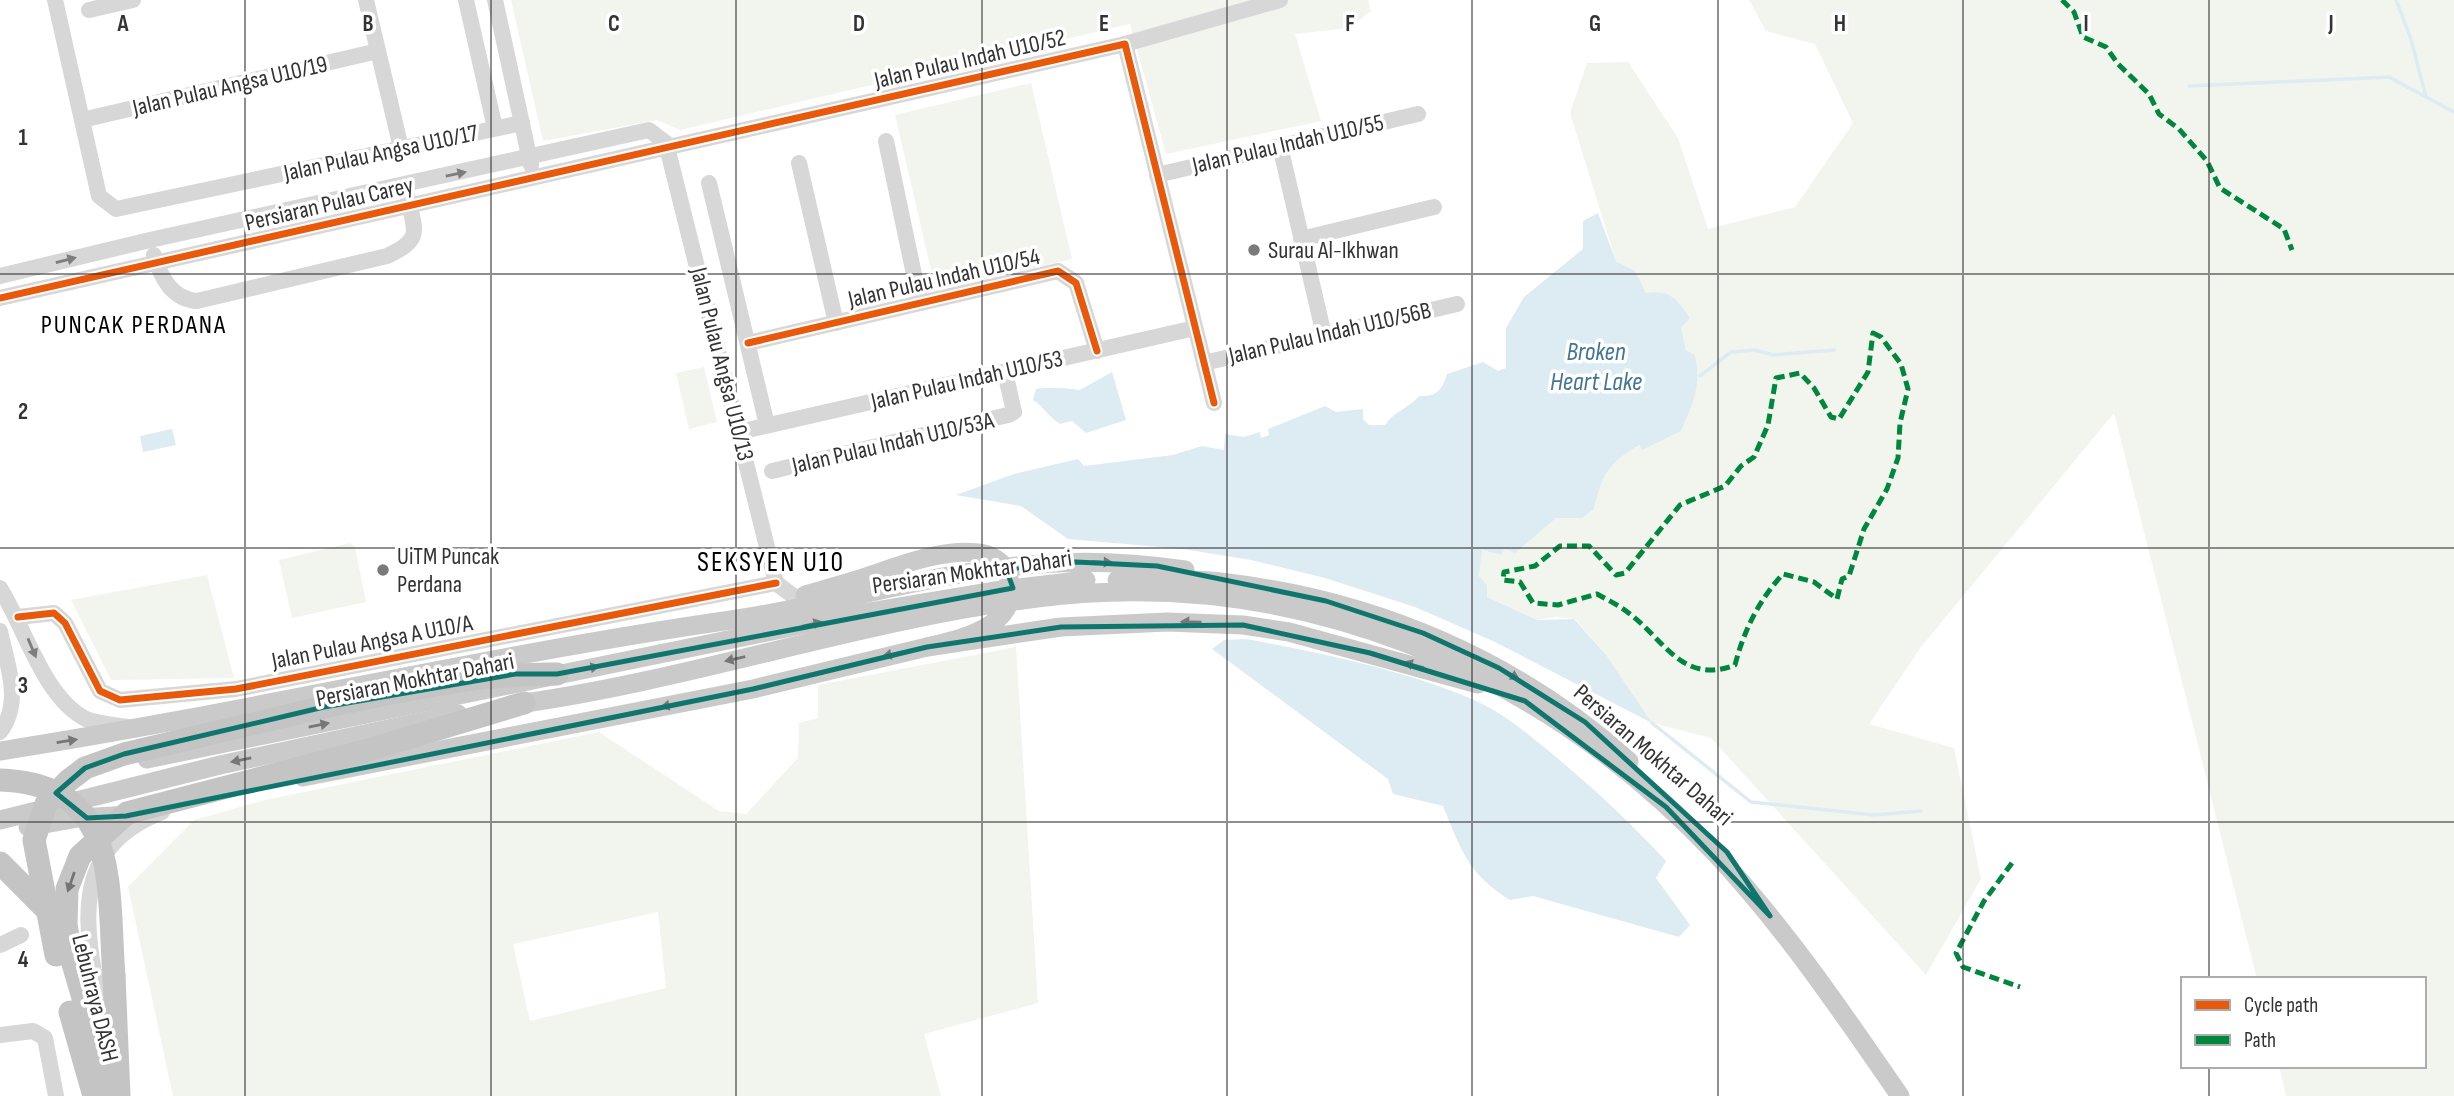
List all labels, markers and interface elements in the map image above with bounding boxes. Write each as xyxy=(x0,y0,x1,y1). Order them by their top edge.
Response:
text: A xyxy=(117,10,130,38)
text: B xyxy=(363,10,374,38)
text: C xyxy=(608,10,620,38)
text: D xyxy=(853,10,865,38)
text: E xyxy=(1099,10,1109,38)
text: F xyxy=(1345,10,1355,38)
text: G xyxy=(1589,10,1601,38)
text: H xyxy=(1834,10,1846,38)
text: I xyxy=(2083,10,2089,38)
text: J xyxy=(2327,10,2334,38)
street label: Jalan Pulau Indah U10/52 xyxy=(870,23,1069,95)
street label: Jalan Pulau Angsa U10/19 xyxy=(129,50,330,123)
street label: Jalan Pulau Indah U10/55 xyxy=(1189,108,1386,180)
street label: Jalan Pulau Angsa U10/17 xyxy=(280,118,481,188)
text: 1 xyxy=(18,124,28,152)
one-way arrow xyxy=(445,168,467,179)
street label: Persiaran Pulau Carey xyxy=(242,171,416,237)
place label: Surau Al-Ikhwan xyxy=(1268,236,1399,265)
street label: Jalan Pulau Indah U10/54 xyxy=(844,242,1043,314)
marker: Surau Al-Ikhwan xyxy=(1246,242,1262,258)
one-way arrow xyxy=(55,254,77,265)
street label: Jalan Pulau Angsa U10/13 xyxy=(684,263,760,464)
street label: Jalan Pulau Indah U10/56B xyxy=(1225,296,1434,371)
district label: PUNCAK PERDANA xyxy=(41,310,227,341)
water label: Broken Heart Lake xyxy=(1550,337,1642,398)
street label: Jalan Pulau Indah U10/53 xyxy=(867,344,1066,416)
text: 2 xyxy=(18,398,28,426)
street label: Jalan Pulau Indah U10/53A xyxy=(788,406,997,481)
place label: UiTM Puncak Perdana xyxy=(397,542,499,599)
street label: Persiaran Mokhtar Dahari xyxy=(870,544,1074,600)
district label: SEKSYEN U10 xyxy=(697,546,845,579)
one-way arrow xyxy=(1091,557,1113,568)
marker: UiTM Puncak Perdana xyxy=(375,562,391,578)
street label: Jalan Pulau Angsa A U10/A xyxy=(268,608,476,676)
one-way arrow xyxy=(1180,617,1202,628)
one-way arrow xyxy=(801,618,823,629)
one-way arrow xyxy=(26,638,38,658)
street label: Persiaran Mokhtar Dahari xyxy=(313,647,517,713)
one-way arrow xyxy=(882,649,904,660)
one-way arrow xyxy=(724,654,746,665)
one-way arrow xyxy=(1403,659,1425,670)
one-way arrow xyxy=(578,662,600,673)
one-way arrow xyxy=(1500,668,1520,680)
text: 3 xyxy=(18,672,28,700)
street label: Persiaran Mokhtar Dahari xyxy=(1568,678,1738,832)
one-way arrow xyxy=(660,700,682,711)
one-way arrow xyxy=(308,719,330,730)
one-way arrow xyxy=(57,735,79,746)
one-way arrow xyxy=(230,755,252,766)
one-way arrow xyxy=(65,872,75,893)
street label: Lebuhraya DASH xyxy=(65,931,125,1065)
text: 4 xyxy=(18,946,29,974)
legend xyxy=(2181,977,2426,1068)
text: Cycle path xyxy=(2244,993,2318,1018)
text: Path xyxy=(2244,1028,2276,1053)

